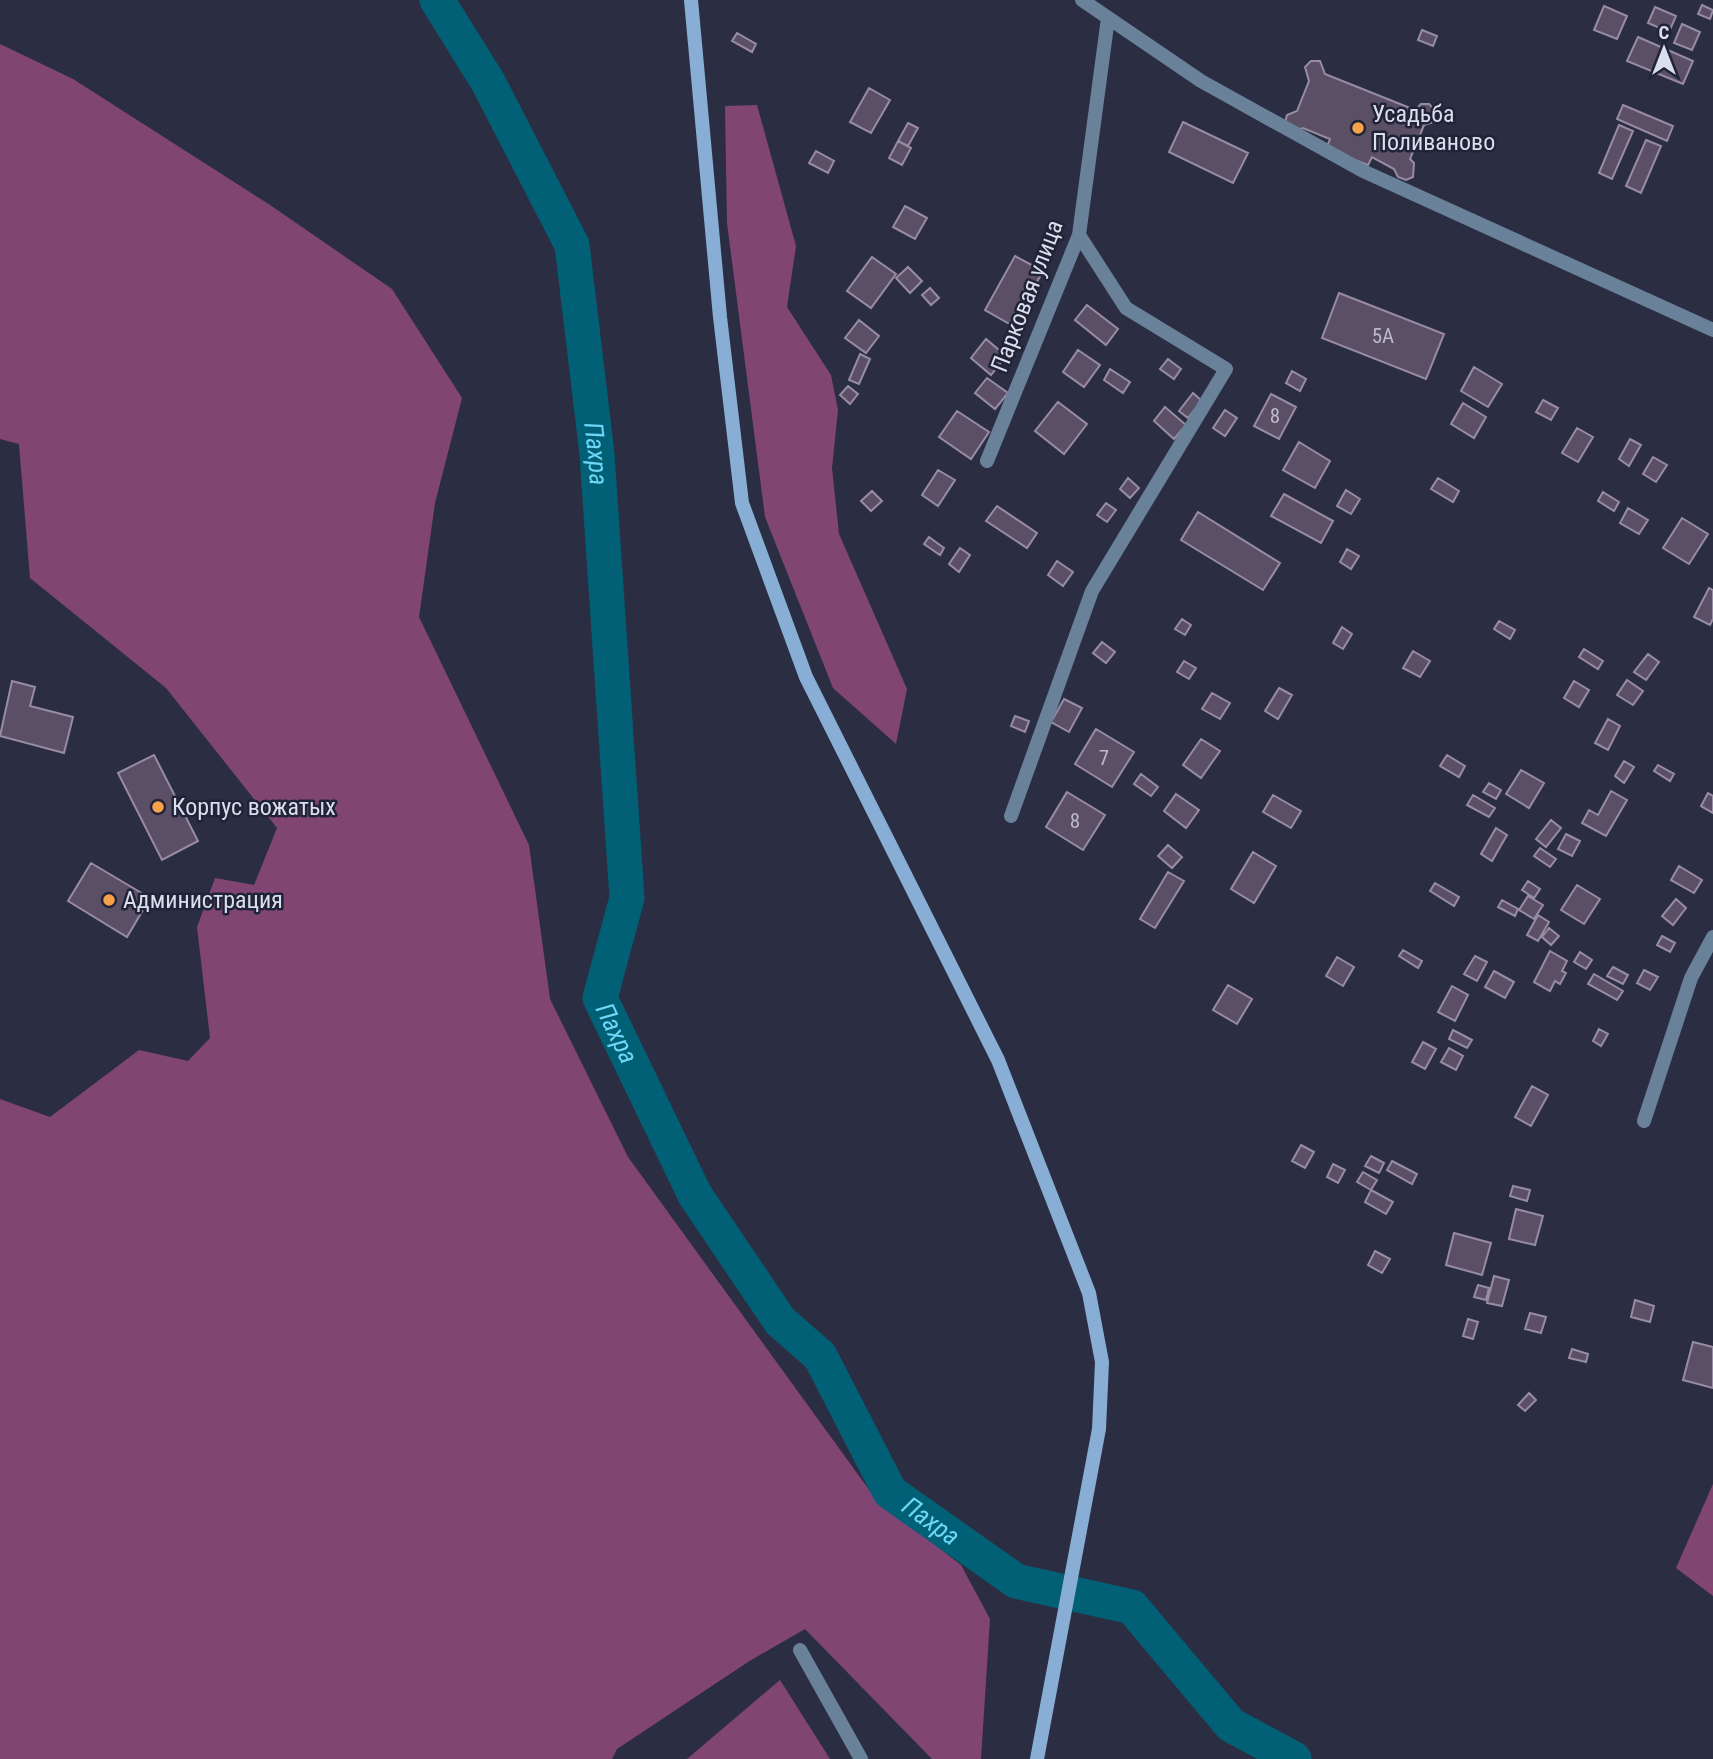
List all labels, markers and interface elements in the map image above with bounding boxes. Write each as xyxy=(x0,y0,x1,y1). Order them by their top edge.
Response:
north arrow xyxy=(1629,14,1699,84)
text: С xyxy=(1659,21,1670,44)
place label: Усадьба Поливаново xyxy=(1372,100,1495,156)
marker: Усадьба Поливаново xyxy=(1350,120,1366,136)
street label: Парковая улица xyxy=(985,216,1069,376)
house number: 5А xyxy=(1372,324,1394,348)
house number: 8 xyxy=(1270,404,1280,428)
water label: Пахра xyxy=(578,420,614,486)
house number: 7 xyxy=(1099,746,1109,770)
place label: Корпус вожатых xyxy=(172,793,336,821)
marker: Корпус вожатых xyxy=(150,799,166,815)
house number: 8 xyxy=(1070,809,1080,833)
place label: Администрация xyxy=(123,886,283,914)
marker: Администрация xyxy=(101,892,117,908)
water label: Пахра xyxy=(590,998,644,1068)
water label: Пахра xyxy=(896,1490,966,1551)

